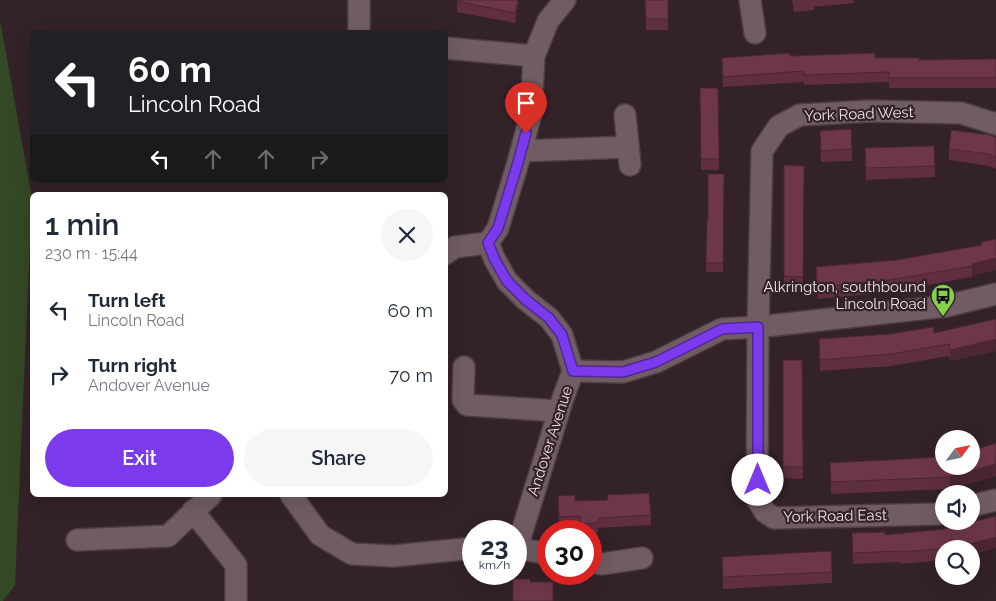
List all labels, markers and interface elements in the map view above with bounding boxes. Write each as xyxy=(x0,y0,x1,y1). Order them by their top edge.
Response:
text: 60 m xyxy=(128,49,212,90)
icon: left xyxy=(45,50,110,115)
pin xyxy=(505,82,547,133)
icon: arrive xyxy=(512,89,540,117)
text: Lincoln Road xyxy=(128,91,261,117)
street label: York Road West xyxy=(804,103,914,125)
icon: left xyxy=(146,145,174,173)
icon: ahead xyxy=(199,145,227,173)
icon: ahead xyxy=(252,145,280,173)
icon: right xyxy=(305,145,333,173)
text: 1 min xyxy=(45,207,120,242)
button: close xyxy=(381,209,433,261)
text: 230 m · 15:44 xyxy=(45,244,138,263)
place label: Alkrington, southbound Lincoln Road xyxy=(764,278,926,313)
bus stop icon: Alkrington, southbound Lincoln Road xyxy=(930,283,956,317)
text: Turn left xyxy=(88,289,165,311)
icon: left xyxy=(45,296,73,324)
text: 60 m xyxy=(388,299,433,321)
text: Lincoln Road xyxy=(88,311,185,330)
text: Turn right xyxy=(88,354,177,376)
icon: right xyxy=(45,361,73,389)
text: 70 m xyxy=(389,364,433,386)
text: Andover Avenue xyxy=(88,376,210,395)
street label: Andover Avenue xyxy=(524,384,576,498)
button: Exit xyxy=(45,429,234,487)
button: Share xyxy=(244,429,433,487)
north arrow xyxy=(935,430,980,475)
map controls xyxy=(935,430,980,585)
position arrow xyxy=(731,453,783,505)
button: sound xyxy=(935,485,980,530)
street label: York Road East xyxy=(783,506,887,526)
speed limit sign: 30 xyxy=(537,520,602,585)
text: 23 xyxy=(480,531,509,561)
button: search xyxy=(935,540,980,585)
text: km/h xyxy=(479,558,510,572)

